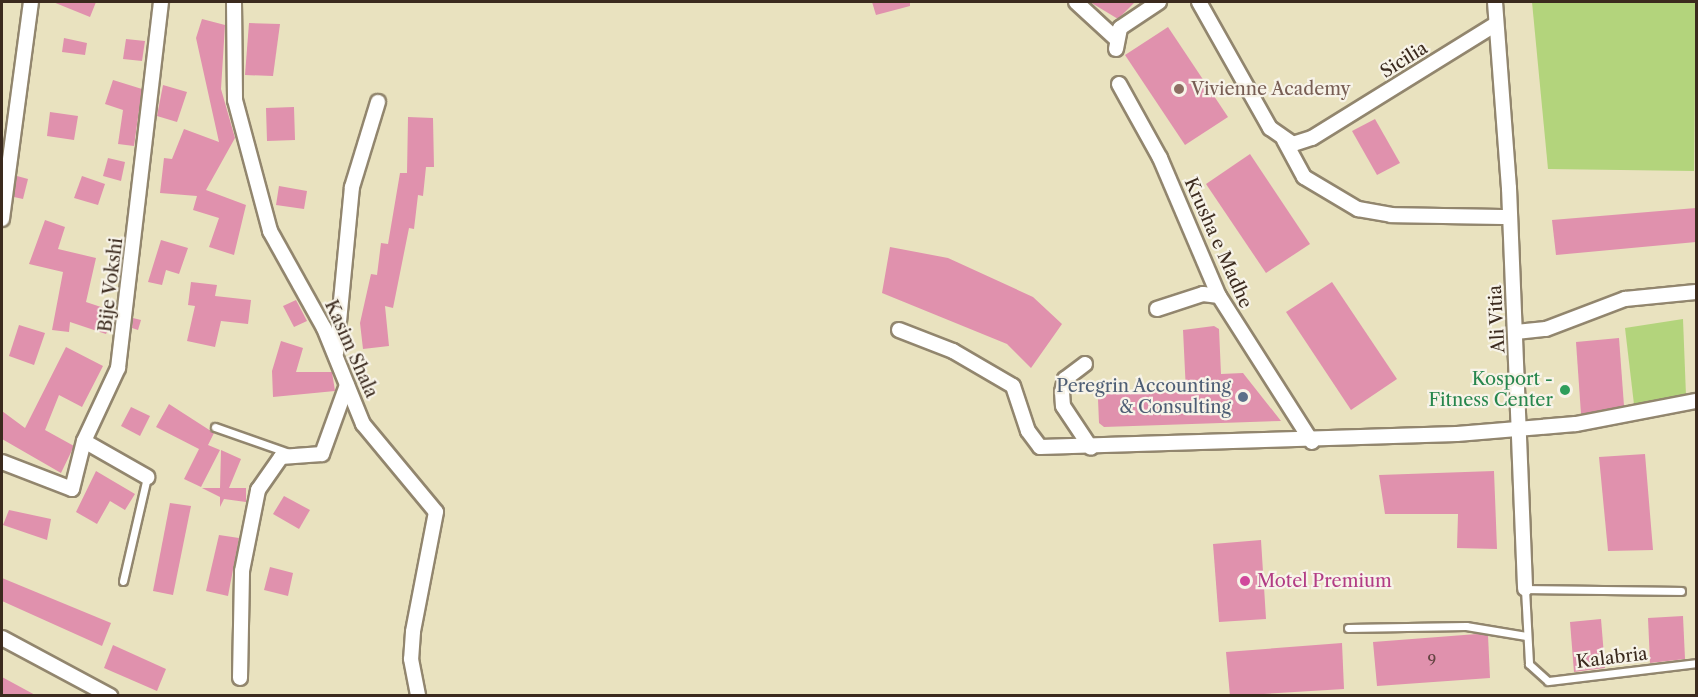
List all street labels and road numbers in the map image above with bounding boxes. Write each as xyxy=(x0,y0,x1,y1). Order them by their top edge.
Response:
street label: Sicilia xyxy=(1376,37,1432,83)
street label: Krusha e Madhe xyxy=(1180,174,1256,312)
street label: Bije Vokshi xyxy=(94,236,128,334)
street label: Ali Vitia xyxy=(1484,284,1510,354)
street label: Kasim Shala xyxy=(320,297,382,401)
street label: Kalabria xyxy=(1575,643,1649,673)

